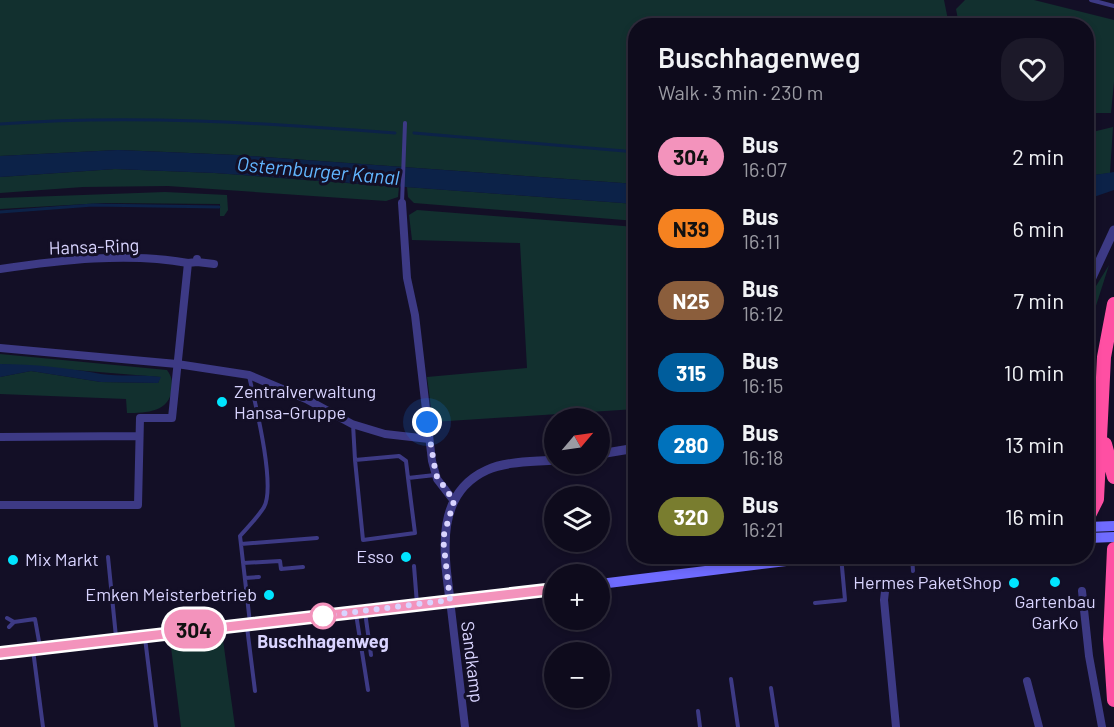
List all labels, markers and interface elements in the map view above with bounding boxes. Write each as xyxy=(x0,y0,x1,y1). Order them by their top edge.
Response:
button: heart xyxy=(1001,38,1064,101)
text: Buschhagenweg xyxy=(658,40,860,74)
text: Walk · 3 min · 230 m xyxy=(658,80,823,104)
text: Bus xyxy=(742,131,779,157)
text: 2 min xyxy=(1012,143,1064,169)
text: 304 xyxy=(673,144,709,169)
water label: Osternburger Kanal xyxy=(236,151,401,189)
text: 16:07 xyxy=(742,157,787,181)
text: Bus xyxy=(742,203,779,229)
text: 6 min xyxy=(1013,215,1064,241)
text: N39 xyxy=(673,216,709,241)
text: 16:11 xyxy=(742,229,780,253)
street label: Hansa-Ring xyxy=(48,233,140,259)
text: Bus xyxy=(742,275,779,301)
text: 7 min xyxy=(1014,287,1064,313)
text: N25 xyxy=(672,288,710,313)
text: 16:12 xyxy=(742,301,784,325)
text: Bus xyxy=(742,347,779,373)
text: 10 min xyxy=(1004,359,1064,385)
text: 315 xyxy=(676,360,706,385)
text: 16:15 xyxy=(742,373,783,397)
place label: Zentralverwaltung Hansa-Gruppe xyxy=(234,380,376,423)
marker: Zentralverwaltung Hansa-Gruppe xyxy=(215,395,229,409)
your location xyxy=(412,407,442,437)
north arrow xyxy=(544,408,610,474)
map controls xyxy=(544,408,610,708)
text: Bus xyxy=(742,419,779,445)
text: 13 min xyxy=(1005,431,1064,457)
text: 280 xyxy=(673,432,709,457)
text: 16:18 xyxy=(742,445,784,469)
button: layers xyxy=(544,486,610,552)
text: Bus xyxy=(742,491,779,517)
text: 16 min xyxy=(1005,503,1064,529)
text: 320 xyxy=(673,504,709,529)
text: 16:21 xyxy=(742,517,784,541)
place label: Esso xyxy=(356,545,394,567)
place label: Mix Markt xyxy=(25,548,99,570)
marker: Esso xyxy=(399,550,413,564)
marker: Mix Markt xyxy=(6,553,20,567)
button: + xyxy=(544,564,610,630)
place label: Hermes PaketShop xyxy=(853,571,1002,593)
marker: Gartenbau GarKo xyxy=(1048,575,1062,589)
marker: Hermes PaketShop xyxy=(1007,576,1021,590)
place label: Emken Meisterbetrieb xyxy=(85,583,257,605)
marker: Emken Meisterbetrieb xyxy=(262,588,276,602)
place label: Gartenbau GarKo xyxy=(1014,590,1096,633)
marker: Buschhagenweg xyxy=(310,603,336,629)
line badge: 304 xyxy=(160,610,228,648)
text: 304 xyxy=(176,617,212,642)
street label: Sandkamp xyxy=(457,620,489,704)
place label: Buschhagenweg xyxy=(257,630,389,652)
button: − xyxy=(544,642,610,708)

